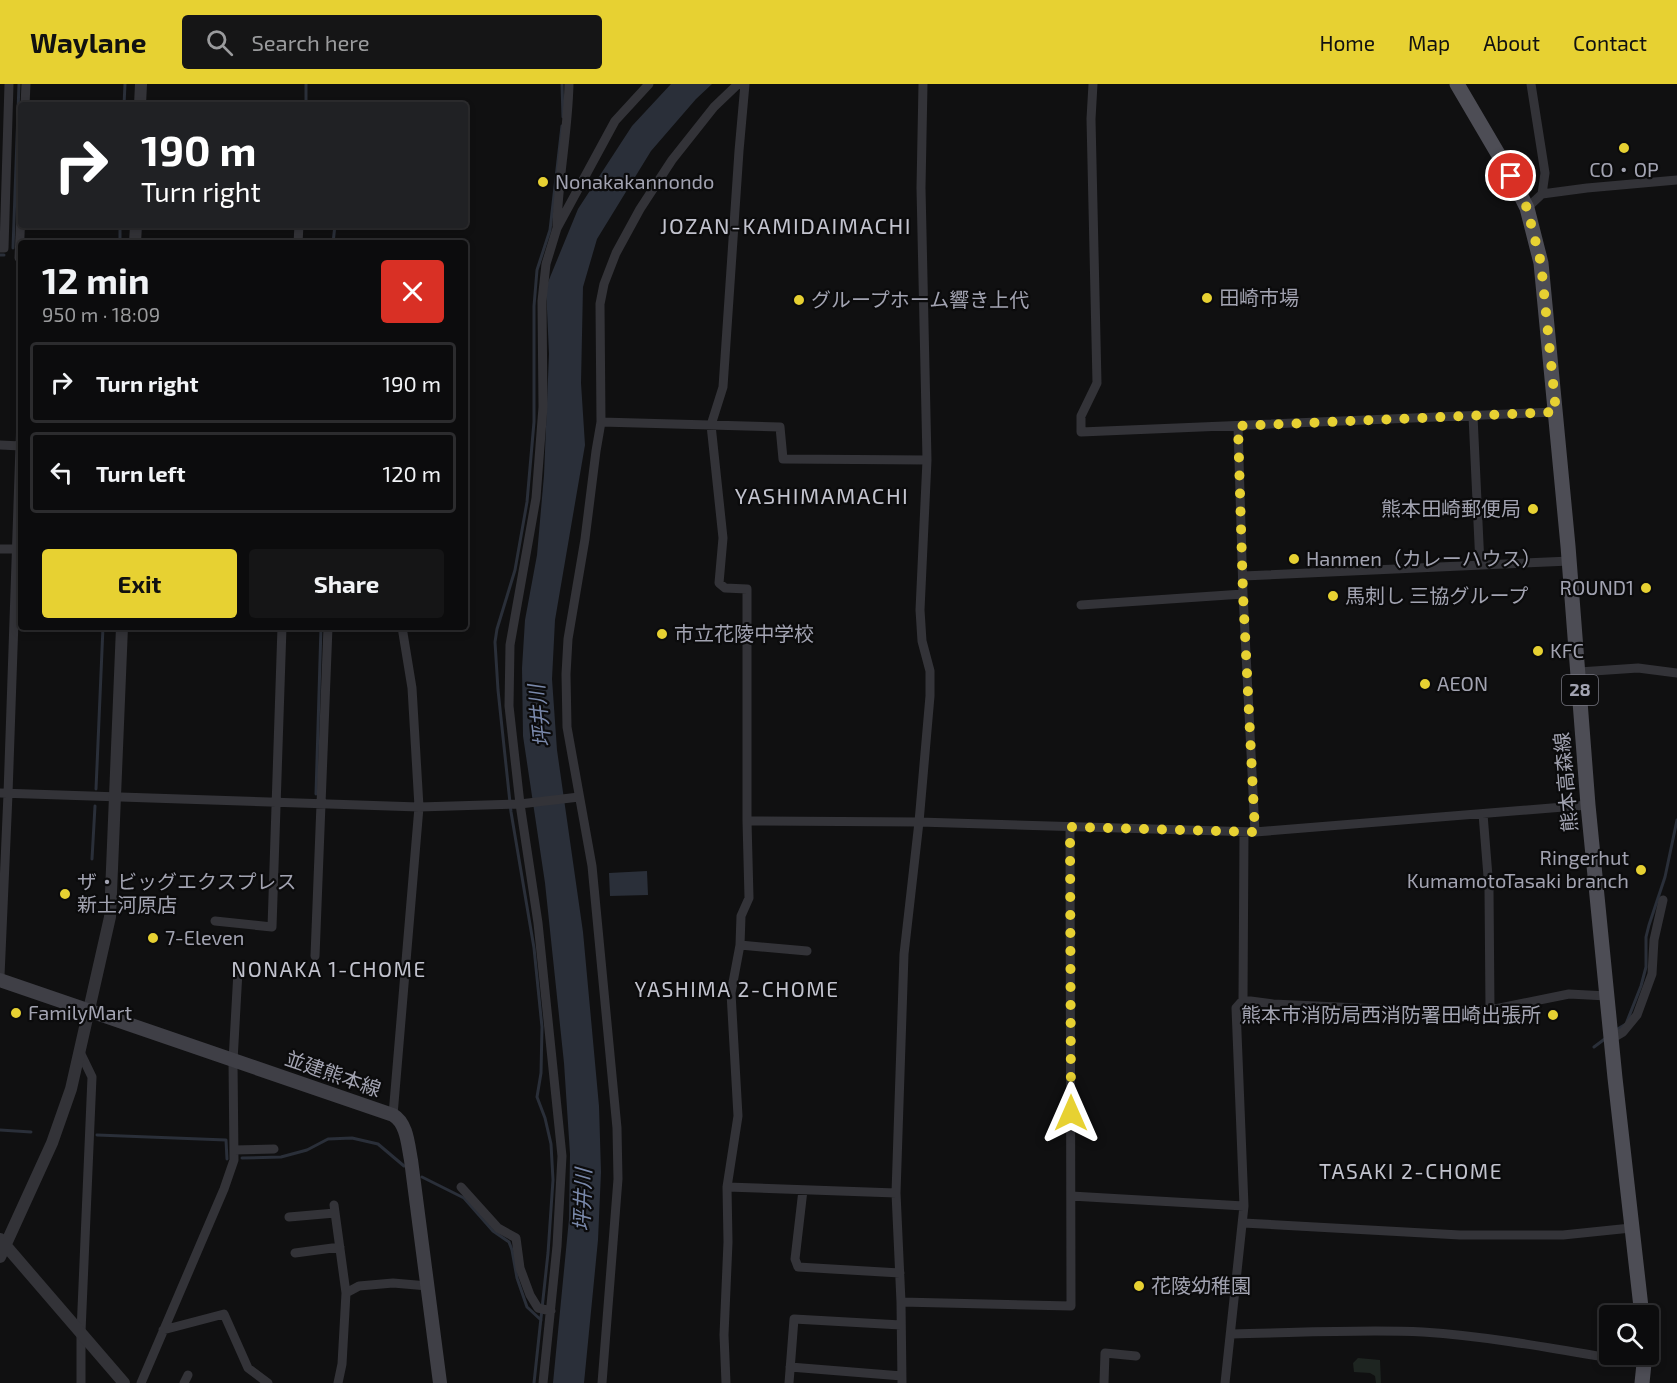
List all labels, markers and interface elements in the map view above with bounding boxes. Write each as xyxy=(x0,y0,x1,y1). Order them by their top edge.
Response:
search box xyxy=(182,15,602,69)
text: Waylane xyxy=(30,25,146,59)
icon: search xyxy=(203,26,236,59)
text: Search here xyxy=(251,29,370,55)
text: Home xyxy=(1319,30,1375,55)
text: Map xyxy=(1408,30,1450,55)
text: About xyxy=(1483,30,1540,55)
text: Contact xyxy=(1573,30,1647,55)
text: 190 m xyxy=(141,124,257,174)
icon: right xyxy=(42,126,120,204)
marker: CO・OP xyxy=(1617,141,1631,155)
pin xyxy=(1485,150,1536,201)
place label: CO・OP xyxy=(1589,157,1659,181)
icon: arrive xyxy=(1494,159,1527,192)
place label: Nonakakannondo xyxy=(555,169,714,193)
text: Turn right xyxy=(141,175,261,207)
marker: Nonakakannondo xyxy=(536,175,550,189)
district label: JOZAN-KAMIDAIMACHI xyxy=(660,212,912,238)
text: 12 min xyxy=(42,258,150,301)
button: close xyxy=(381,260,444,323)
place label: 田崎市場 xyxy=(1219,285,1299,309)
place label: グループホーム響き上代 xyxy=(811,287,1029,311)
marker: 田崎市場 xyxy=(1200,291,1214,305)
marker: グループホーム響き上代 xyxy=(792,293,806,307)
text: 950 m · 18:09 xyxy=(42,302,160,326)
icon: right xyxy=(45,366,78,399)
text: Turn right xyxy=(96,370,198,396)
text: 190 m xyxy=(382,370,441,396)
icon: left xyxy=(45,456,78,489)
text: Turn left xyxy=(96,460,185,486)
text: 120 m xyxy=(382,460,441,486)
district label: YASHIMAMACHI xyxy=(735,482,909,508)
place label: 熊本田崎郵便局 xyxy=(1381,496,1521,520)
marker: 熊本田崎郵便局 xyxy=(1526,502,1540,516)
place label: Hanmen（カレーハウス） xyxy=(1306,546,1541,570)
button: Exit xyxy=(42,549,237,618)
button: Share xyxy=(249,549,444,618)
marker: Hanmen（カレーハウス） xyxy=(1287,552,1301,566)
place label: ROUND1 xyxy=(1560,575,1634,599)
marker: ROUND1 xyxy=(1639,581,1653,595)
place label: 馬刺し 三協グループ xyxy=(1345,583,1528,607)
marker: 馬刺し 三協グループ xyxy=(1326,589,1340,603)
place label: 市立花陵中学校 xyxy=(674,621,814,645)
marker: 市立花陵中学校 xyxy=(655,627,669,641)
place label: KFC xyxy=(1550,638,1584,662)
marker: KFC xyxy=(1531,644,1545,658)
place label: AEON xyxy=(1437,671,1488,695)
road number: 28 xyxy=(1562,675,1598,705)
marker: AEON xyxy=(1418,677,1432,691)
water label: 坪井川 xyxy=(523,682,554,749)
street label: 熊本高森線 xyxy=(1549,731,1581,833)
place label: Ringerhut KumamotoTasaki branch xyxy=(1407,845,1629,892)
marker: Ringerhut KumamotoTasaki branch xyxy=(1634,863,1648,877)
place label: ザ・ビッグエクスプレス 新土河原店 xyxy=(77,869,296,916)
marker: ザ・ビッグエクスプレス 新土河原店 xyxy=(58,887,72,901)
place label: 7-Eleven xyxy=(165,925,244,949)
marker: 7-Eleven xyxy=(146,931,160,945)
district label: NONAKA 1-CHOME xyxy=(231,956,427,981)
district label: YASHIMA 2-CHOME xyxy=(635,976,839,1001)
place label: FamilyMart xyxy=(28,1000,132,1024)
place label: 熊本市消防局西消防署田崎出張所 xyxy=(1241,1002,1541,1026)
marker: FamilyMart xyxy=(9,1006,23,1020)
marker: 熊本市消防局西消防署田崎出張所 xyxy=(1546,1008,1560,1022)
street label: 並建熊本線 xyxy=(282,1045,385,1101)
position arrow xyxy=(1039,1081,1103,1145)
district label: TASAKI 2-CHOME xyxy=(1319,1158,1503,1183)
water label: 坪井川 xyxy=(568,1166,595,1232)
place label: 花陵幼稚園 xyxy=(1151,1273,1251,1297)
marker: 花陵幼稚園 xyxy=(1132,1279,1146,1293)
map controls xyxy=(1599,1305,1659,1365)
button: search xyxy=(1599,1305,1659,1365)

